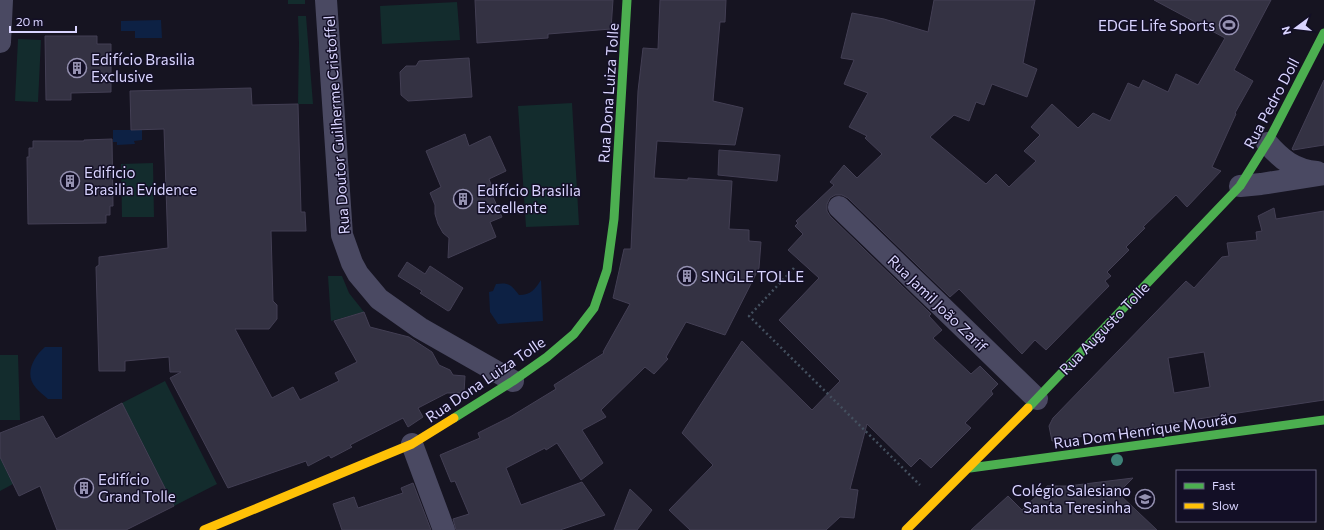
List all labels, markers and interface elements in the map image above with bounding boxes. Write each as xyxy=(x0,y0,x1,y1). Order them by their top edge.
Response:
scale bar xyxy=(10,8,76,34)
north arrow xyxy=(1276,8,1316,48)
text: 20 m xyxy=(16,14,43,28)
sports icon: EDGE Life Sports xyxy=(1218,14,1240,36)
street label: Rua Doutor Guilherme Cristoffel xyxy=(319,15,353,235)
place label: EDGE Life Sports xyxy=(1098,16,1215,34)
street label: Rua Dona Luiza Tolle xyxy=(594,22,622,164)
text: N xyxy=(1279,25,1293,36)
place label: Edifício Brasilia Exclusive xyxy=(91,50,195,85)
street label: Rua Pedro Doll xyxy=(1240,55,1302,151)
building icon: Edifício Brasilia Exclusive xyxy=(66,57,88,79)
place label: Edificio Brasilia Evidence xyxy=(84,163,197,198)
building icon: Edificio Brasilia Evidence xyxy=(59,170,81,192)
place label: Edifício Brasilia Excellente xyxy=(477,181,581,216)
building icon: Edifício Brasilia Excellente xyxy=(452,188,474,210)
street label: Rua Jamil João Zarif xyxy=(884,251,992,355)
building icon: SINGLE TOLLE xyxy=(676,265,698,287)
place label: SINGLE TOLLE xyxy=(701,267,804,285)
street label: Rua Augusto Tolle xyxy=(1055,278,1153,378)
street label: Rua Dona Luiza Tolle xyxy=(422,332,548,426)
street label: Rua Dom Henrique Mourão xyxy=(1052,408,1238,452)
place label: Edifício Grand Tolle xyxy=(98,470,176,505)
legend xyxy=(1176,470,1316,522)
building icon: Edifício Grand Tolle xyxy=(73,477,95,499)
text: Fast xyxy=(1212,478,1235,492)
place label: Colégio Salesiano Santa Teresinha xyxy=(1012,481,1131,516)
school or university icon: Colégio Salesiano Santa Teresinha xyxy=(1134,488,1156,510)
text: Slow xyxy=(1212,498,1239,512)

